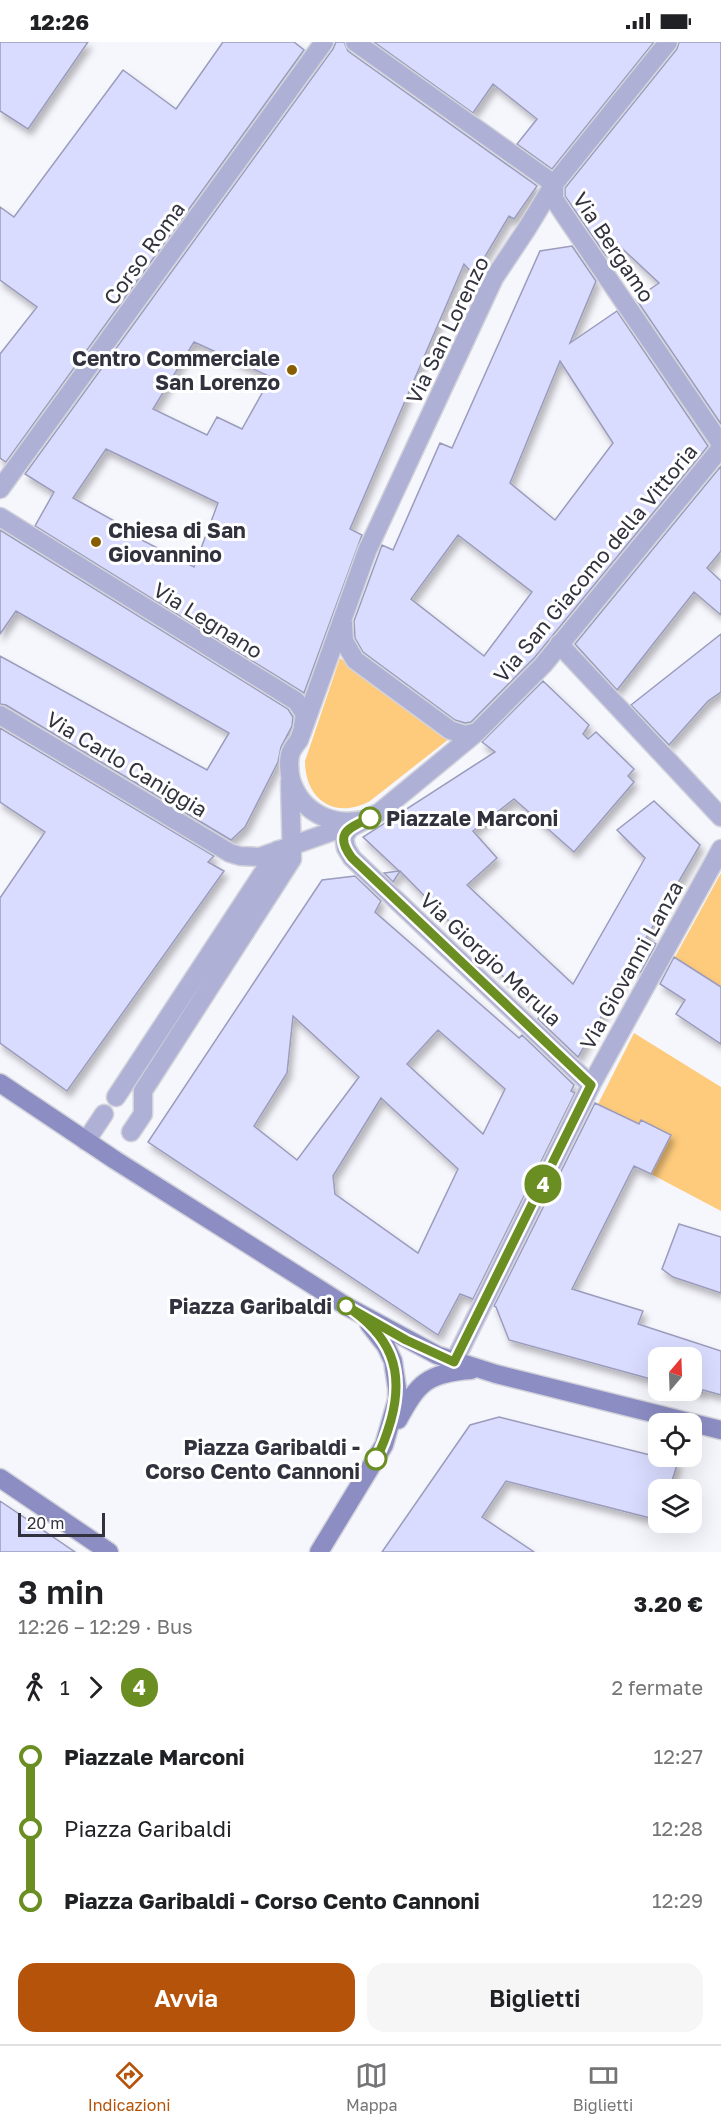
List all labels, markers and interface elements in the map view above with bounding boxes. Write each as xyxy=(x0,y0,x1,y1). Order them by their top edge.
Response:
text: 12:26 xyxy=(30,8,89,35)
street label: Via Bergamo xyxy=(568,187,660,307)
street label: Corso Roma xyxy=(98,196,190,310)
street label: Via San Lorenzo xyxy=(400,252,494,408)
place label: Centro Commerciale San Lorenzo xyxy=(72,345,280,395)
marker: Centro Commerciale San Lorenzo xyxy=(285,363,299,377)
street label: Via San Giacomo della Vittoria xyxy=(488,438,702,688)
place label: Chiesa di San Giovannino xyxy=(108,517,246,567)
marker: Chiesa di San Giovannino xyxy=(89,535,103,549)
street label: Via Legnano xyxy=(149,576,267,664)
street label: Via Carlo Caniggia xyxy=(42,706,212,822)
place label: Piazzale Marconi xyxy=(386,805,558,831)
marker: Piazzale Marconi xyxy=(359,807,381,829)
street label: Via Giovanni Lanza xyxy=(574,876,688,1054)
street label: Via Giorgio Merula xyxy=(415,887,567,1031)
line badge: 4 xyxy=(524,1164,562,1204)
text: 4 xyxy=(536,1171,550,1197)
place label: Piazza Garibaldi xyxy=(169,1293,332,1319)
marker: Piazza Garibaldi xyxy=(337,1297,355,1315)
north arrow xyxy=(648,1347,702,1401)
map controls xyxy=(648,1347,702,1533)
button: locate xyxy=(648,1413,702,1467)
place label: Piazza Garibaldi - Corso Cento Cannoni xyxy=(145,1434,360,1484)
marker: Piazza Garibaldi - Corso Cento Cannoni xyxy=(365,1448,387,1470)
button: layers xyxy=(648,1479,702,1533)
scale bar xyxy=(18,1510,105,1538)
text: 20 m xyxy=(27,1513,64,1533)
text: 3 min xyxy=(18,1572,104,1611)
text: 3.20 € xyxy=(634,1590,703,1617)
text: 12:26 – 12:29 · Bus xyxy=(18,1614,193,1638)
icon: walk xyxy=(18,1671,51,1704)
icon: forward xyxy=(79,1671,112,1704)
text: 4 xyxy=(133,1674,146,1700)
text: 1 xyxy=(60,1675,70,1699)
text: 2 fermate xyxy=(612,1675,703,1699)
text: Piazzale Marconi xyxy=(64,1743,244,1770)
text: 12:27 xyxy=(654,1744,703,1768)
text: Piazza Garibaldi xyxy=(64,1815,232,1842)
text: 12:28 xyxy=(652,1816,703,1840)
text: Piazza Garibaldi - Corso Cento Cannoni xyxy=(64,1887,480,1914)
text: 12:29 xyxy=(652,1888,703,1912)
button: Avvia xyxy=(18,1963,355,2032)
button: Biglietti xyxy=(367,1963,703,2032)
tab: Indicazioni xyxy=(88,2059,171,2115)
tab: Mappa xyxy=(346,2059,397,2115)
tab: Biglietti xyxy=(573,2059,633,2115)

